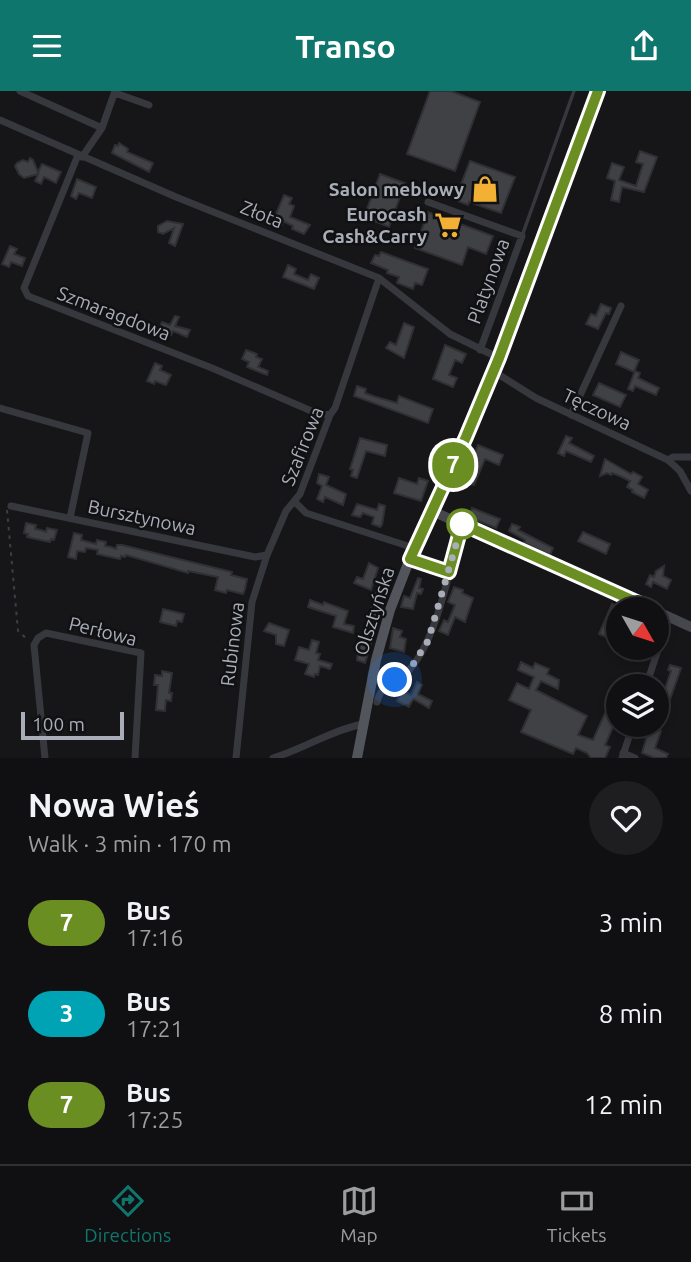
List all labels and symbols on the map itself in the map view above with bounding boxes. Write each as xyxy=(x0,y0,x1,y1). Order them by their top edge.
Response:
shop icon: Salon meblowy xyxy=(470,174,500,204)
place label: Salon meblowy xyxy=(329,178,464,200)
street label: Złota xyxy=(237,196,287,232)
place label: Eurocash Cash&Carry xyxy=(322,203,427,247)
supermarket icon: Eurocash Cash&Carry xyxy=(433,210,463,240)
street label: Platynowa xyxy=(462,235,514,327)
street label: Szmaragdowa xyxy=(54,281,174,345)
street label: Tęczowa xyxy=(559,384,635,434)
street label: Szafirowa xyxy=(276,403,328,489)
line badge: 7 xyxy=(430,442,476,488)
street label: Bursztynowa xyxy=(86,495,198,539)
unlabelled marker xyxy=(447,509,477,539)
street label: Olsztyńska xyxy=(349,564,399,658)
north arrow xyxy=(606,597,668,660)
street label: Rubinowa xyxy=(216,601,248,687)
street label: Perłowa xyxy=(67,612,139,650)
your location xyxy=(377,662,412,697)
scale bar xyxy=(21,709,124,741)

